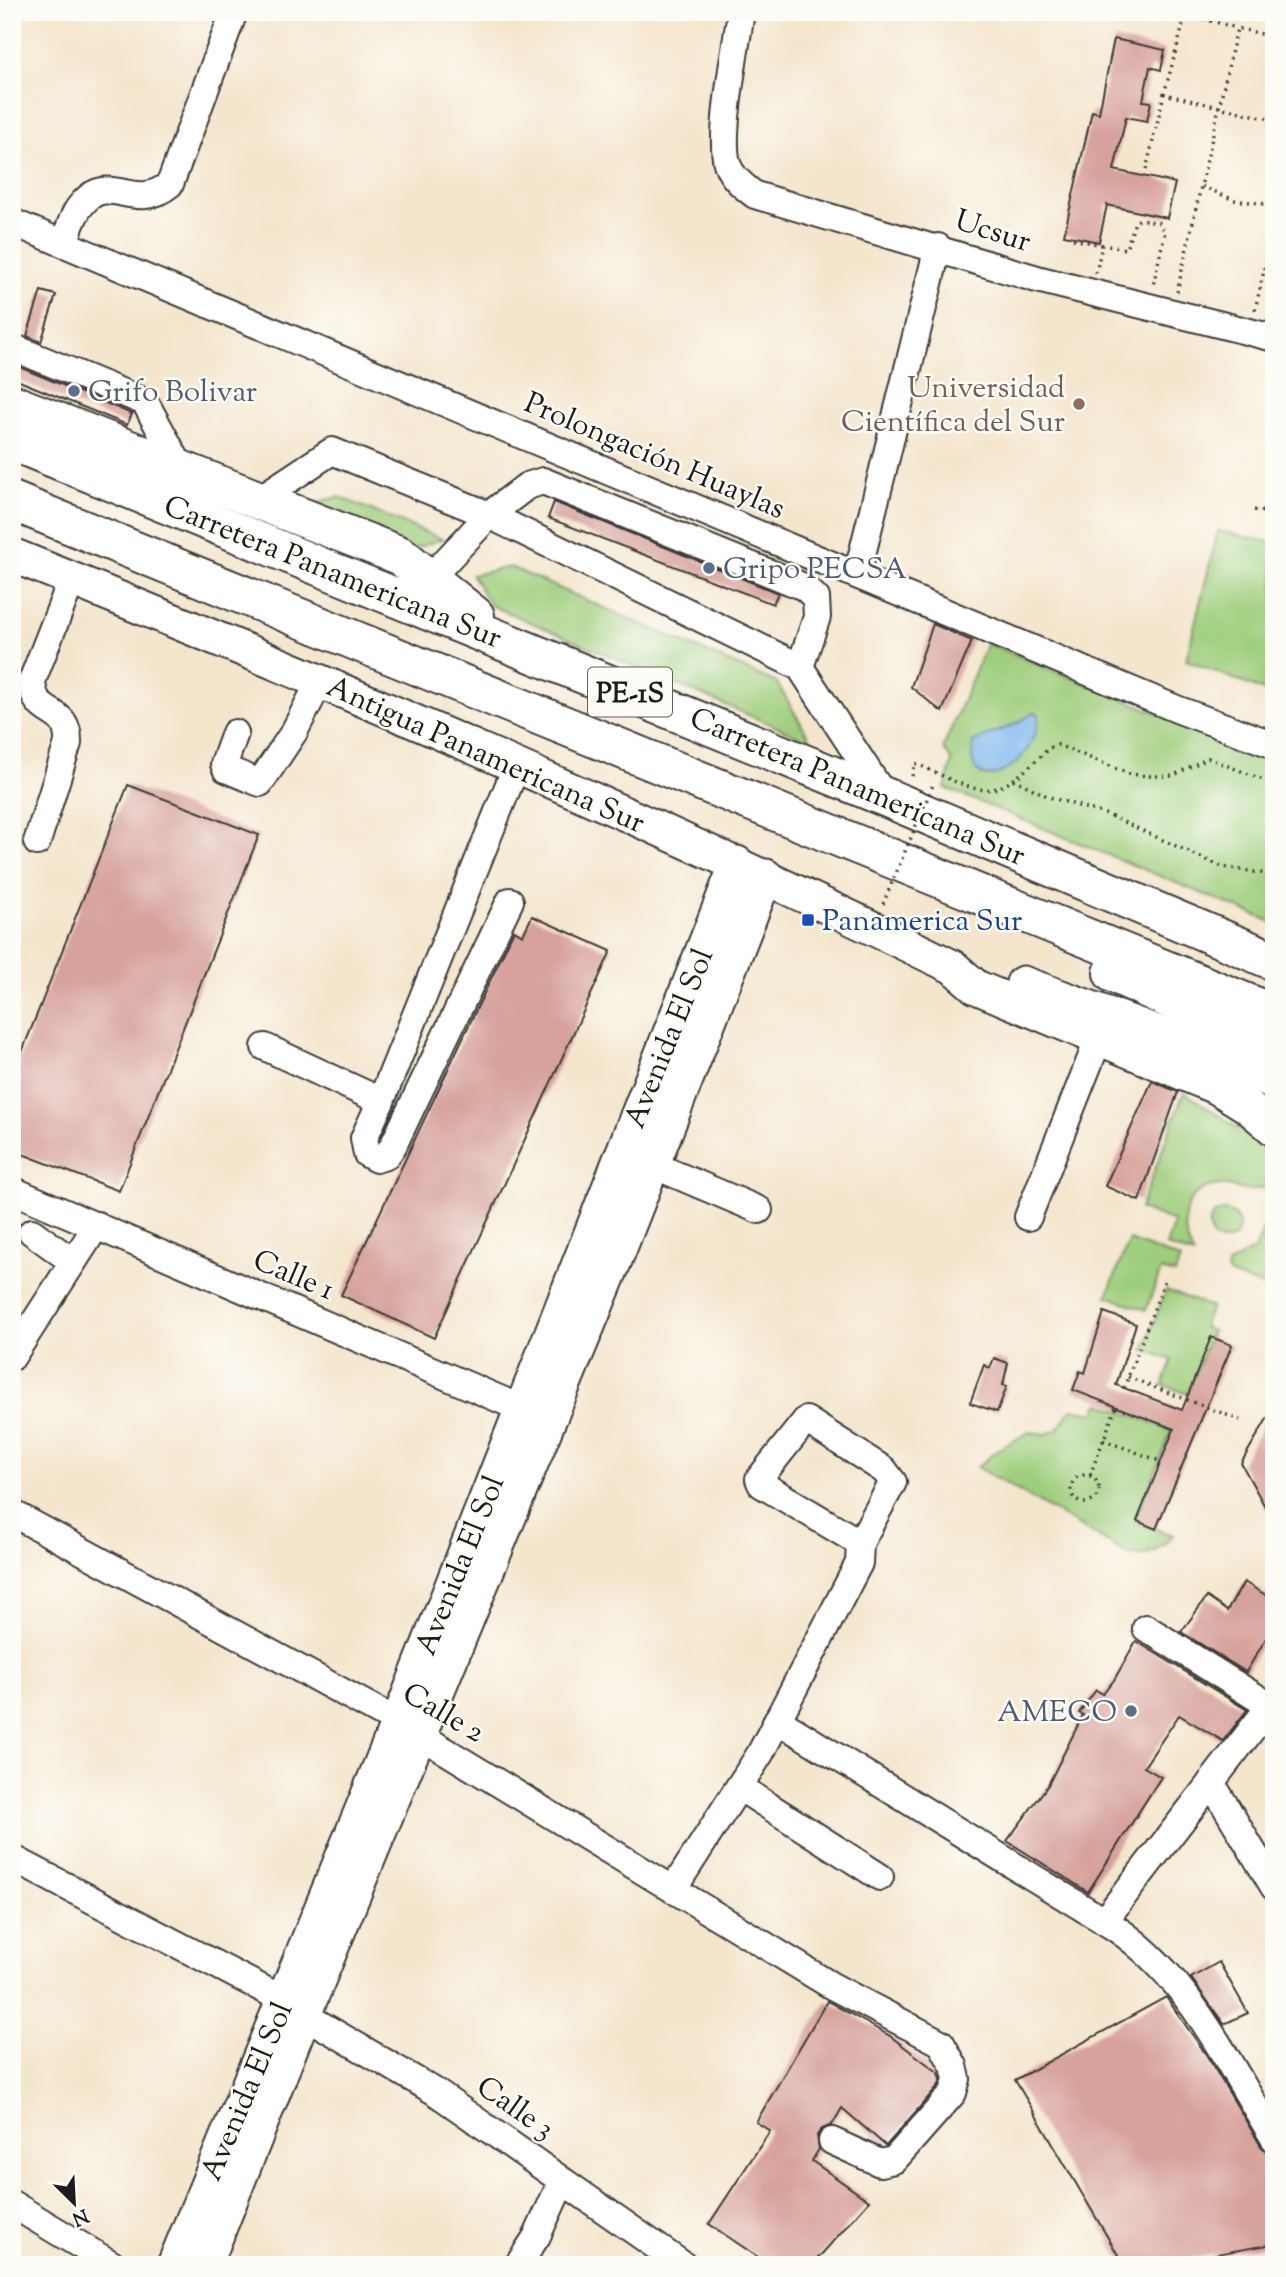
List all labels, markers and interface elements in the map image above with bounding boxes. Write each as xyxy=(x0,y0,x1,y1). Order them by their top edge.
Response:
street label: Ucsur xyxy=(949,200,1036,265)
place label: Universidad Científica del Sur xyxy=(841,368,1065,445)
place label: Grifo Bolivar xyxy=(88,372,257,415)
marker: Grifo Bolivar xyxy=(66,383,82,399)
street label: Prolongación Huaylas xyxy=(517,383,791,532)
marker: Universidad Científica del Sur xyxy=(1071,396,1087,412)
street label: Carretera Panamericana Sur xyxy=(157,486,507,661)
place label: Gripo PECSA xyxy=(723,549,907,592)
marker: Gripo PECSA xyxy=(701,560,717,576)
street label: Antigua Panamericana Sur xyxy=(319,667,651,846)
road number: PE-1S xyxy=(588,668,672,716)
street label: Carretera Panamericana Sur xyxy=(682,698,1032,879)
place label: Panamerica Sur xyxy=(822,901,1022,944)
marker: Panamerica Sur xyxy=(800,912,816,928)
street label: Avenida El Sol xyxy=(615,943,726,1135)
street label: Calle 1 xyxy=(246,1240,340,1313)
street label: Avenida El Sol xyxy=(406,1470,517,1662)
street label: Calle 2 xyxy=(394,1673,492,1755)
place label: AMECO xyxy=(997,1692,1117,1735)
marker: AMECO xyxy=(1123,1703,1139,1719)
street label: Avenida El Sol xyxy=(191,1996,305,2188)
street label: Calle 3 xyxy=(467,2067,562,2151)
north arrow xyxy=(38,2168,108,2238)
text: N xyxy=(67,2201,92,2232)

